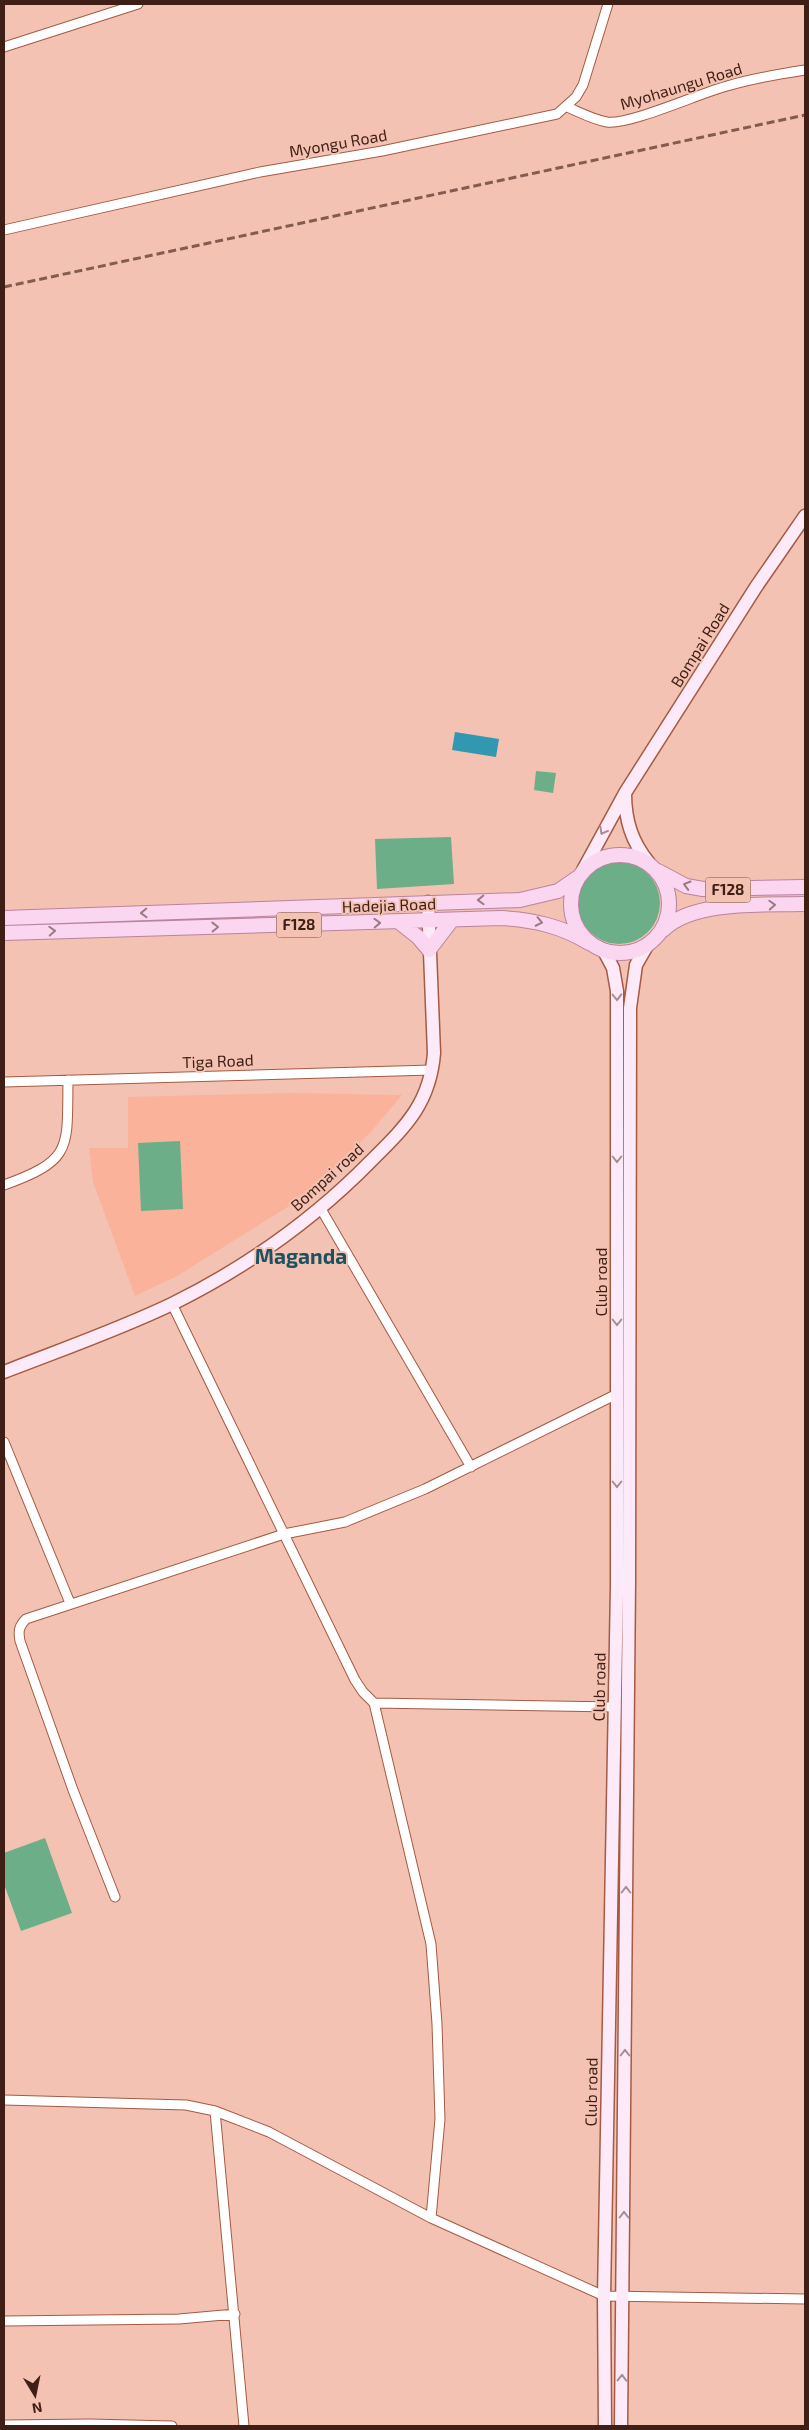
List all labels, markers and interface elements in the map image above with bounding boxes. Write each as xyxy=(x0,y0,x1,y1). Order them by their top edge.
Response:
street label: Myohaungu Road xyxy=(618,58,744,113)
street label: Myongu Road xyxy=(287,125,388,160)
street label: Bompai Road xyxy=(666,599,733,690)
one-way arrow xyxy=(600,826,610,835)
road number: F128 xyxy=(706,878,750,902)
one-way arrow xyxy=(683,880,691,891)
street label: Hadejia Road xyxy=(341,893,437,917)
one-way arrow xyxy=(477,894,485,905)
one-way arrow xyxy=(768,899,776,910)
one-way arrow xyxy=(139,908,147,918)
road number: F128 xyxy=(276,912,322,938)
one-way arrow xyxy=(535,916,544,927)
one-way arrow xyxy=(374,917,382,928)
one-way arrow xyxy=(211,921,219,932)
one-way arrow xyxy=(49,926,57,937)
one-way arrow xyxy=(612,994,622,1001)
street label: Tiga Road xyxy=(182,1050,254,1071)
street label: Bompai road xyxy=(286,1139,367,1214)
one-way arrow xyxy=(612,1156,622,1164)
district label: Maganda xyxy=(255,1243,347,1268)
street label: Club road xyxy=(591,1248,610,1316)
one-way arrow xyxy=(612,1318,622,1326)
one-way arrow xyxy=(612,1481,622,1489)
street label: Club road xyxy=(588,1652,609,1722)
one-way arrow xyxy=(621,1886,632,1894)
one-way arrow xyxy=(620,2048,630,2056)
street label: Club road xyxy=(580,2057,601,2127)
one-way arrow xyxy=(619,2211,629,2218)
north arrow xyxy=(10,2370,60,2420)
one-way arrow xyxy=(617,2373,627,2381)
text: N xyxy=(31,2399,44,2418)

